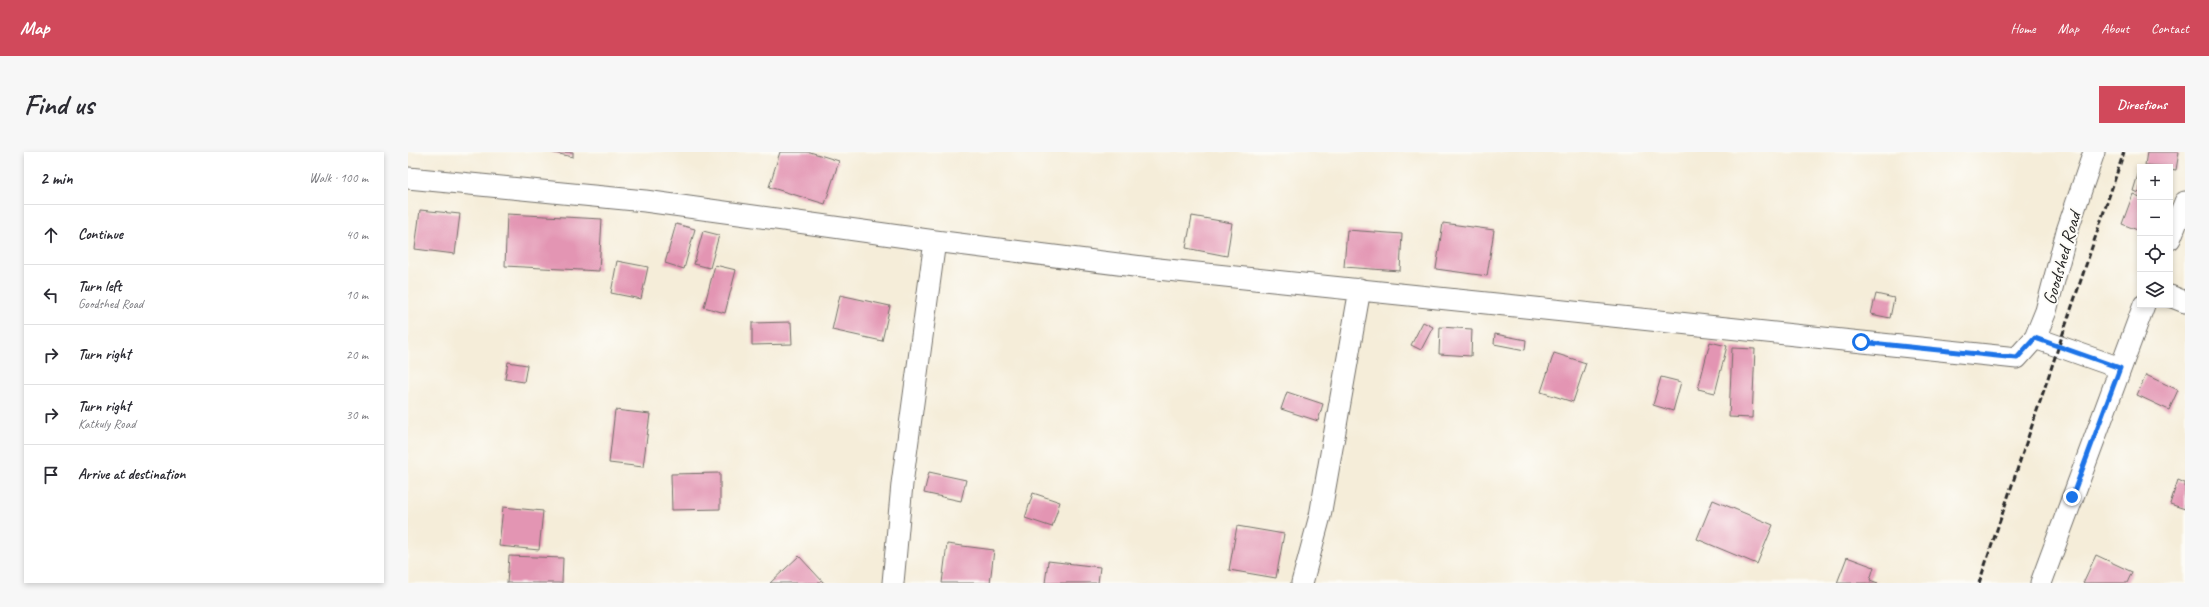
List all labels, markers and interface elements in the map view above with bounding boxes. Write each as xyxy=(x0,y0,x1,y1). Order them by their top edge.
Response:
text: Map xyxy=(20,16,50,40)
text: Home xyxy=(2010,20,2036,37)
text: Map xyxy=(2058,20,2079,37)
text: About xyxy=(2101,20,2129,37)
text: Contact xyxy=(2151,20,2189,37)
button: Directions xyxy=(2099,86,2185,123)
text: Find us xyxy=(24,87,94,122)
map controls xyxy=(2137,164,2173,308)
button: + xyxy=(2137,164,2173,200)
text: 2 min xyxy=(40,168,73,189)
text: Walk · 100 m xyxy=(309,170,368,186)
button: − xyxy=(2137,200,2173,236)
street label: Goodshed Road xyxy=(2037,206,2088,307)
icon: ahead xyxy=(40,224,62,246)
text: Continue xyxy=(78,225,123,244)
text: 40 m xyxy=(346,227,368,243)
button: locate xyxy=(2137,236,2173,272)
button: layers xyxy=(2137,272,2173,308)
text: Turn left xyxy=(78,277,121,296)
icon: left xyxy=(40,284,62,306)
text: 10 m xyxy=(346,287,368,303)
text: Goodshed Road xyxy=(78,296,143,312)
route start xyxy=(1852,333,1870,351)
icon: right xyxy=(40,344,62,366)
text: Turn right xyxy=(78,345,131,364)
text: 20 m xyxy=(346,347,368,363)
text: Turn right xyxy=(78,397,131,416)
icon: right xyxy=(40,404,62,426)
text: 30 m xyxy=(346,407,368,423)
text: Katkuly Road xyxy=(78,416,136,432)
icon: arrive xyxy=(40,464,62,486)
text: Arrive at destination xyxy=(78,465,185,484)
route end xyxy=(2063,488,2081,506)

